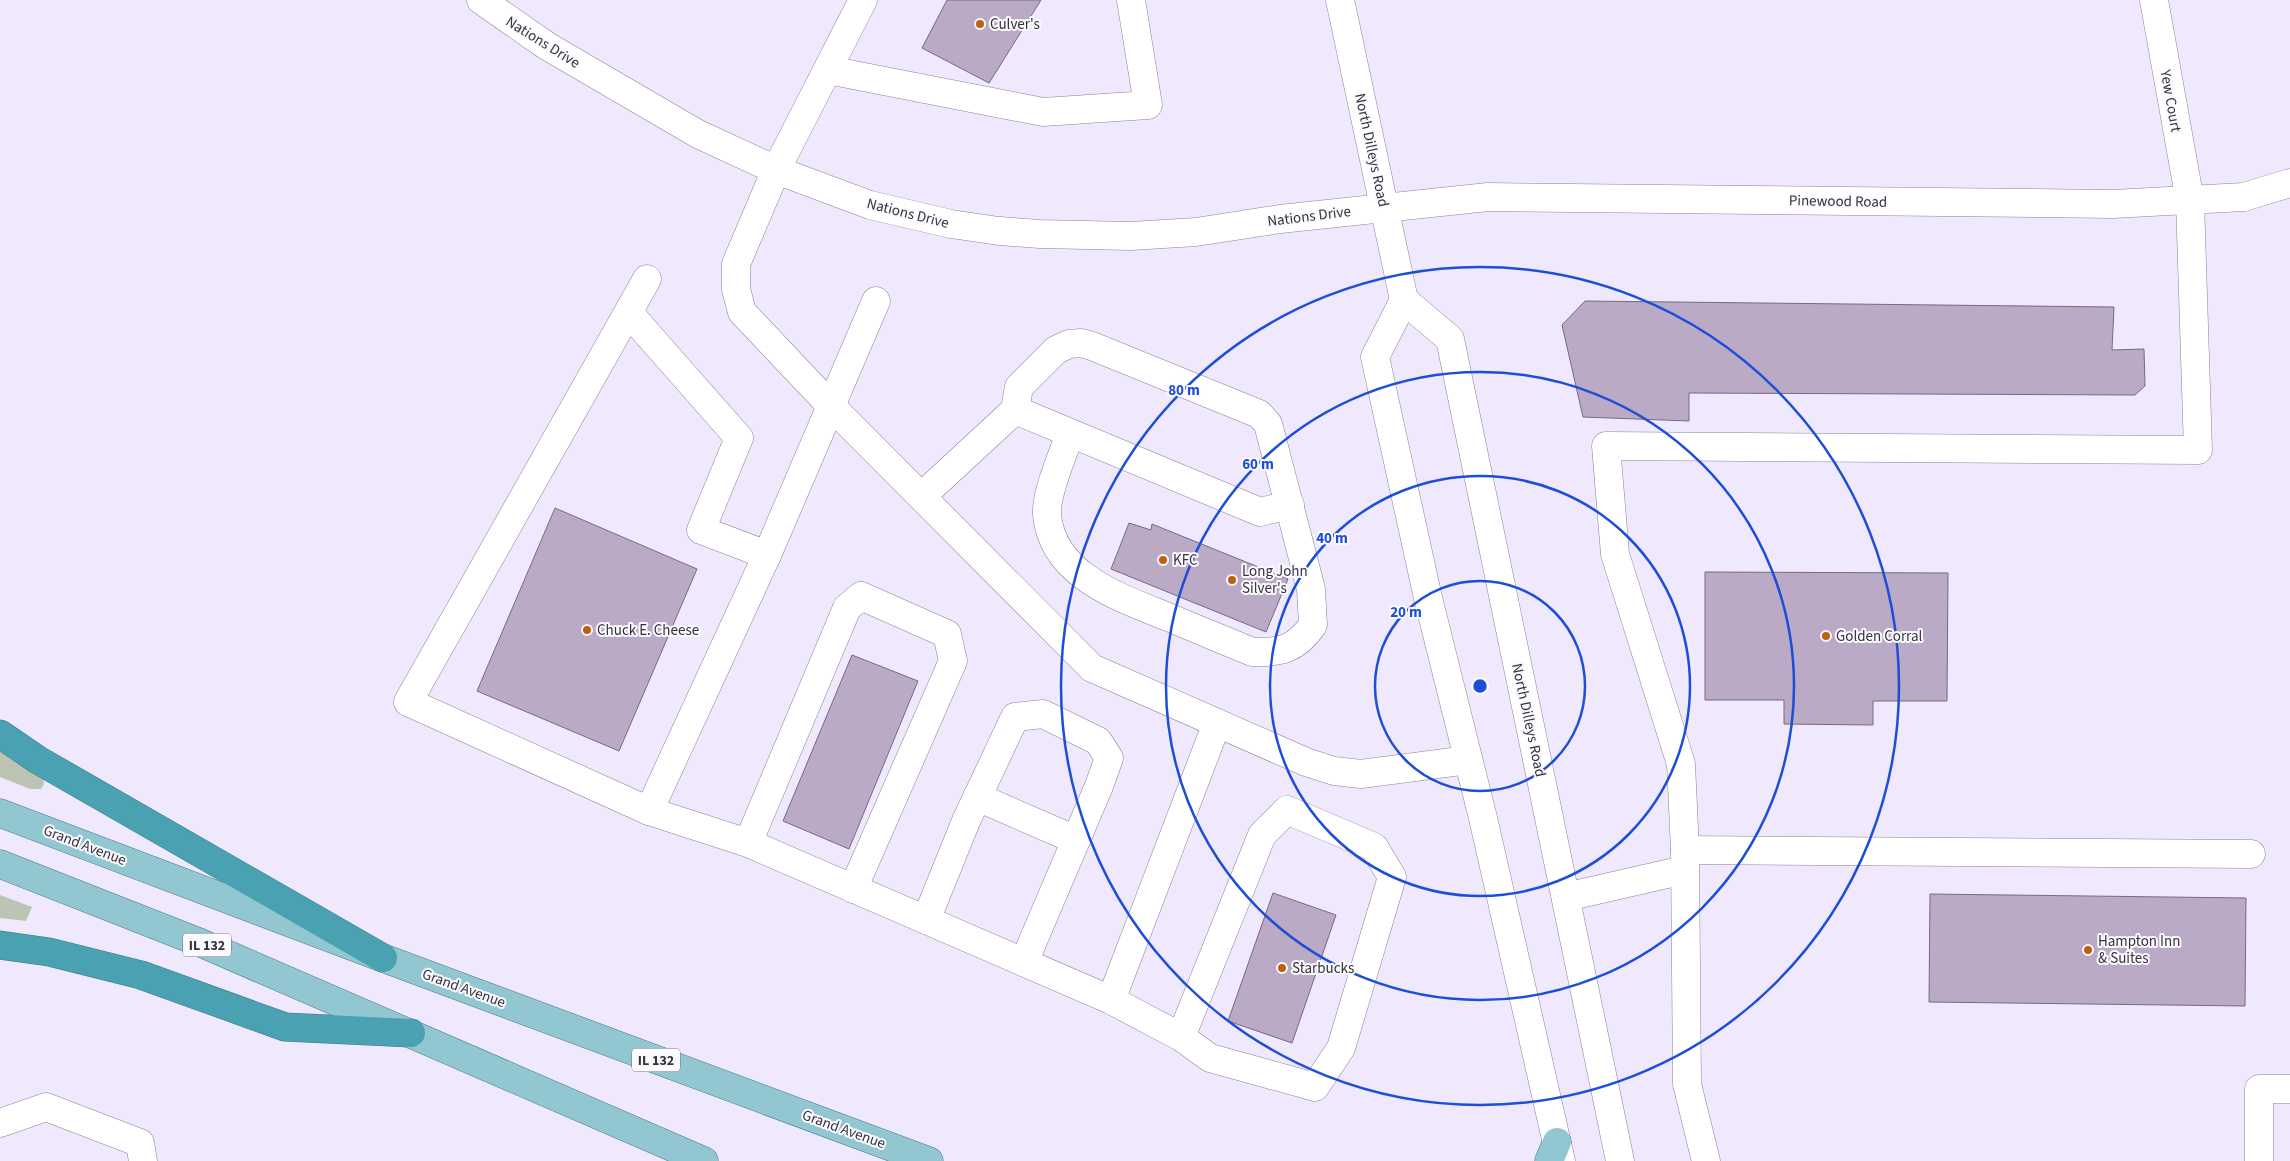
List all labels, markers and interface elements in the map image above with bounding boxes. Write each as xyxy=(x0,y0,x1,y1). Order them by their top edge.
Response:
street label: Nations Drive xyxy=(502,11,584,74)
place label: Culver's xyxy=(990,14,1040,35)
marker: Culver's xyxy=(974,18,986,30)
street label: Yew Court xyxy=(2155,67,2186,134)
street label: North Dilleys Road xyxy=(1349,91,1394,209)
street label: Pinewood Road xyxy=(1789,190,1887,213)
street label: Nations Drive xyxy=(865,193,951,234)
street label: Nations Drive xyxy=(1266,201,1352,232)
text: 80 m xyxy=(1168,380,1200,401)
text: 60 m xyxy=(1242,454,1274,475)
text: 40 m xyxy=(1316,528,1348,549)
place label: KFC xyxy=(1173,550,1198,571)
marker: KFC xyxy=(1157,554,1169,566)
place label: Long John Silver's xyxy=(1242,561,1308,599)
marker: Long John Silver's xyxy=(1226,574,1238,586)
text: 20 m xyxy=(1390,602,1422,623)
place label: Chuck E. Cheese xyxy=(597,620,699,641)
marker: Chuck E. Cheese xyxy=(581,624,593,636)
place label: Golden Corral xyxy=(1836,626,1922,647)
marker: Golden Corral xyxy=(1820,630,1832,642)
street label: North Dilleys Road xyxy=(1506,661,1551,779)
centre of rings xyxy=(1471,677,1489,695)
street label: Grand Avenue xyxy=(40,820,129,871)
place label: Hampton Inn & Suites xyxy=(2098,931,2180,969)
road number: IL 132 xyxy=(183,934,231,956)
marker: Hampton Inn & Suites xyxy=(2082,944,2094,956)
place label: Starbucks xyxy=(1292,958,1354,979)
marker: Starbucks xyxy=(1276,962,1288,974)
street label: Grand Avenue xyxy=(419,964,509,1013)
road number: IL 132 xyxy=(632,1048,680,1072)
street label: Grand Avenue xyxy=(799,1105,889,1154)

